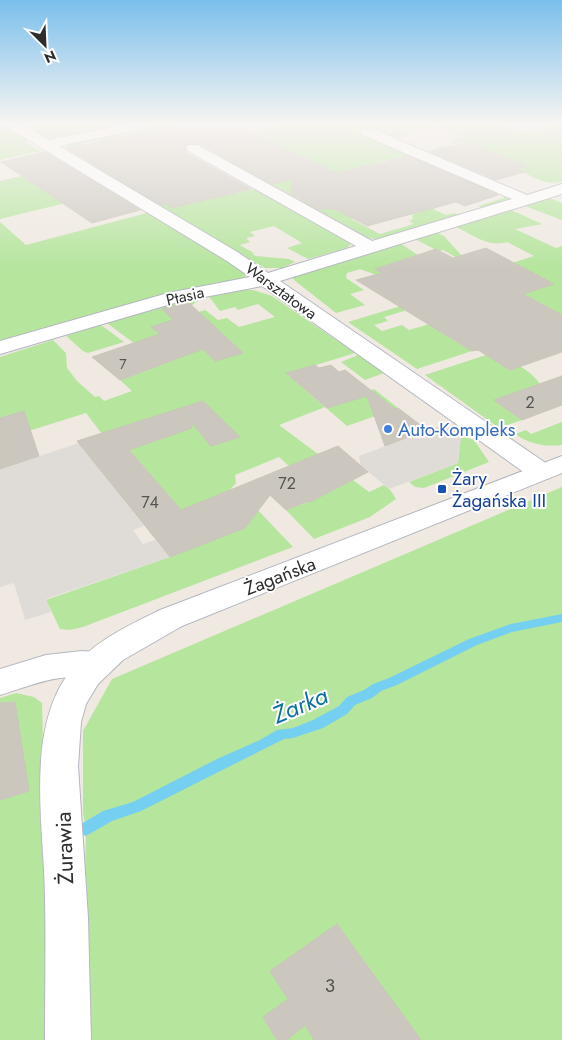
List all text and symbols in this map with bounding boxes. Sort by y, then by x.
north arrow [20,20,70,70]
text: N [41,45,59,68]
street label: Warsztatowa [240,257,322,325]
street label: Ptasia [164,280,206,312]
house number: 7 [119,354,127,374]
house number: 2 [525,391,535,414]
place label: Auto-Kompleks [398,416,516,443]
marker: Auto-Kompleks [382,423,394,435]
place label: Żary Żagańska III [452,465,546,514]
house number: 72 [278,472,296,495]
marker: Żary Żagańska III [436,483,448,495]
house number: 74 [141,491,159,514]
street label: Żagańska [240,550,320,602]
water label: Żarka [266,678,333,733]
street label: Żurawia [47,811,81,885]
house number: 3 [325,972,335,999]

